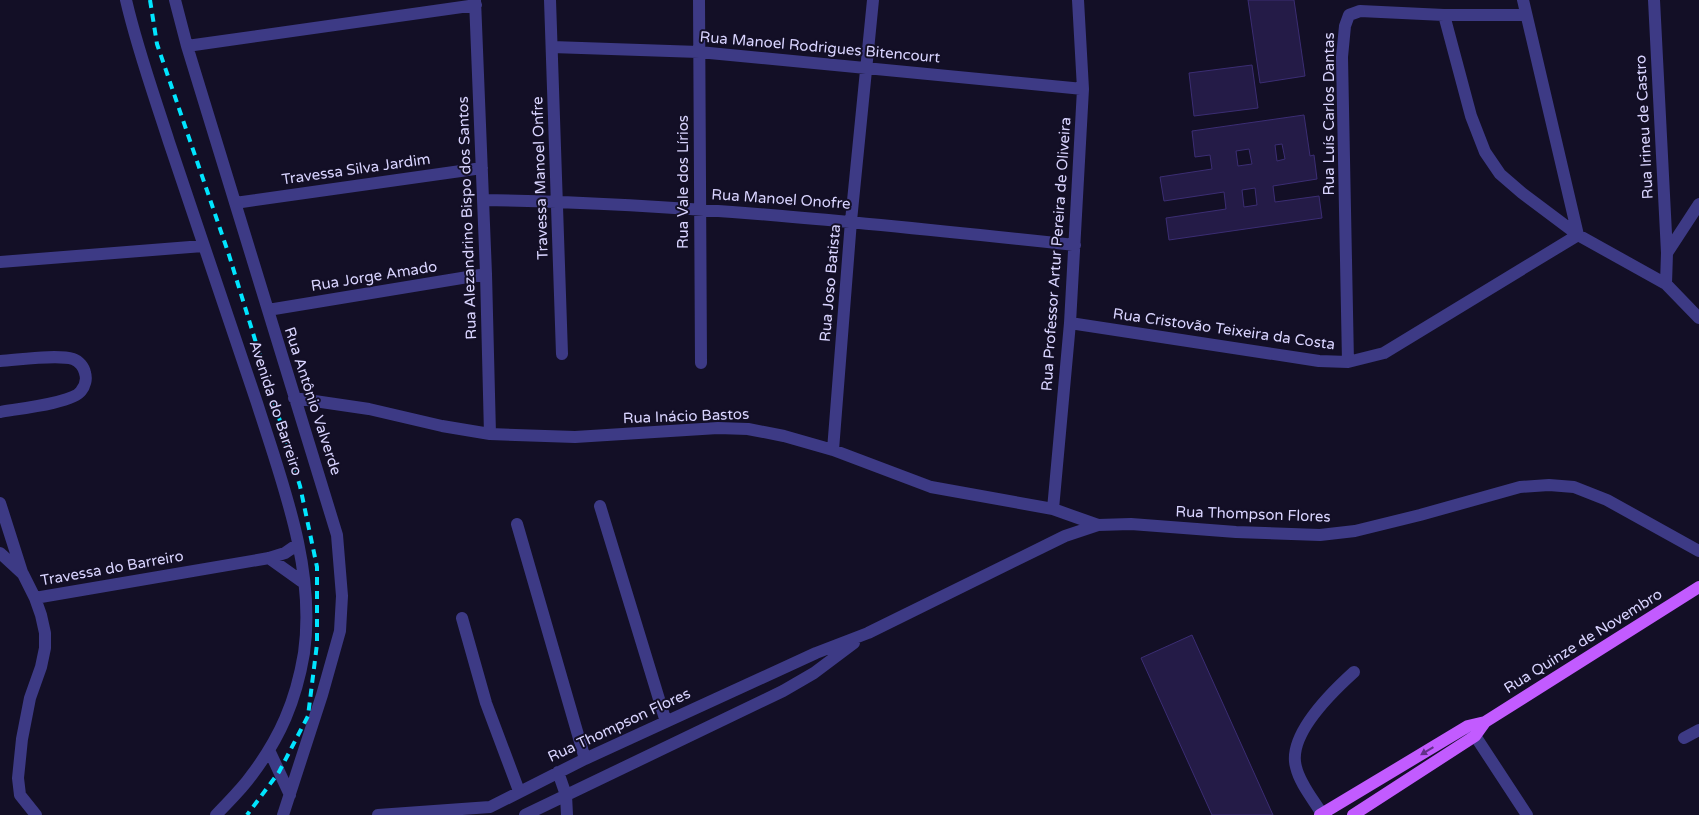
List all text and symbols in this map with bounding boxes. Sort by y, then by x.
street label: Rua Manoel Rodrigues Bitencourt [699,28,941,67]
street label: Rua Luís Carlos Dantas [1320,32,1338,196]
street label: Rua Irineu de Castro [1631,54,1657,200]
street label: Rua Alezandrino Bispo dos Santos [454,96,480,340]
street label: Travessa Manoel Onfre [528,96,552,260]
street label: Rua Vale dos Lírios [674,115,692,249]
street label: Rua Professor Artur Pereira de Oliveira [1037,116,1075,392]
street label: Travessa Silva Jardim [280,150,432,188]
street label: Rua Manoel Onofre [711,185,851,213]
street label: Rua Joso Batista [816,223,844,343]
street label: Rua Jorge Amado [310,257,438,295]
street label: Rua Cristovão Teixeira da Costa [1112,304,1336,354]
street label: Rua Antônio Valverde [281,325,345,477]
street label: Avenida do Barreiro [246,338,306,478]
street label: Rua Inácio Bastos [622,405,750,427]
street label: Rua Thompson Flores [1175,502,1331,526]
street label: Travessa do Barreiro [39,547,185,589]
street label: Rua Quinze de Novembro [1501,585,1665,697]
street label: Rua Thompson Flores [545,684,693,766]
one-way arrow [1420,746,1433,755]

